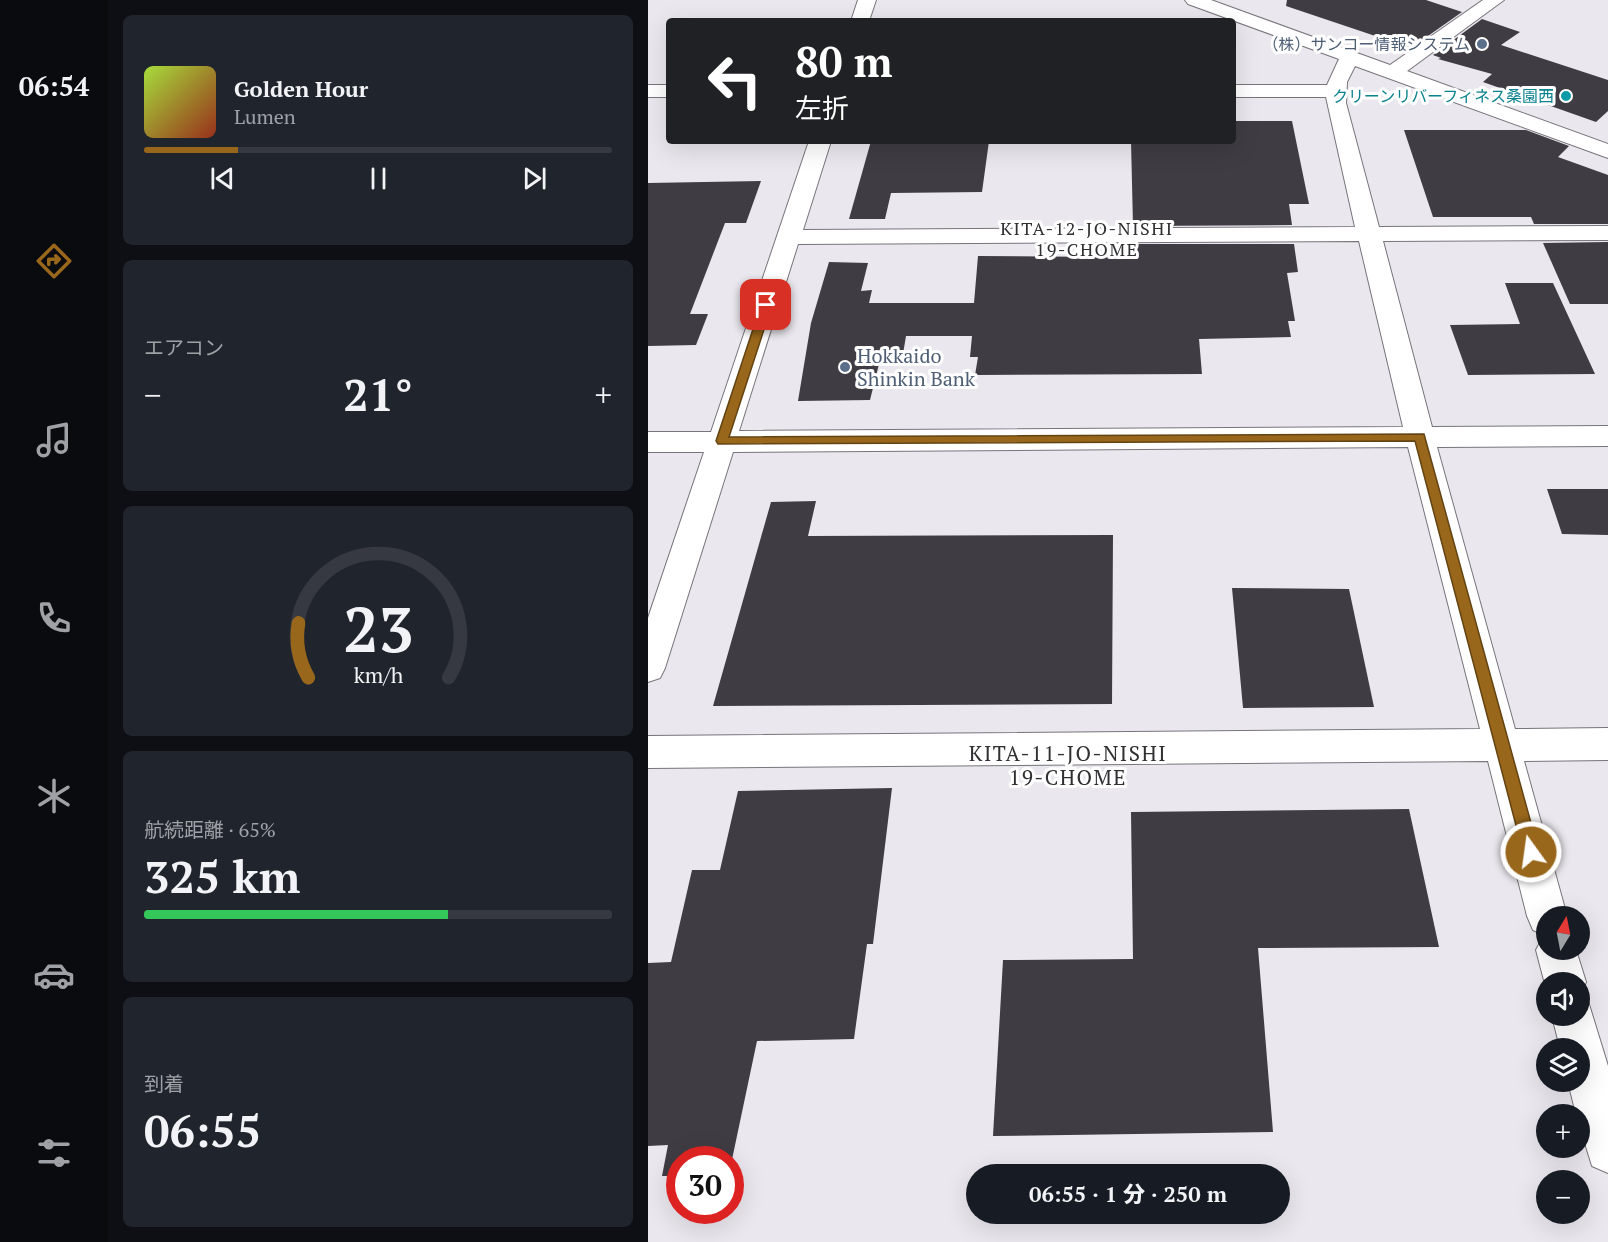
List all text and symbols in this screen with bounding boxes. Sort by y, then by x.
text: 80 m [795,33,893,89]
place label: （株）サンコー情報システム [1262,33,1470,55]
marker: （株）サンコー情報システム [1475,37,1489,51]
icon: left [696,42,774,120]
text: 06:54 [19,68,89,104]
text: Golden Hour [234,74,368,103]
place label: クリーンリバーフィネス桑園西 [1332,85,1554,107]
marker: クリーンリバーフィネス桑園西 [1559,89,1573,103]
text: 左折 [795,90,849,126]
text: Lumen [234,103,296,130]
icon: previous [206,162,239,195]
icon: pause [362,162,395,195]
icon: next [518,162,551,195]
district label: KITA-12-JO-NISHI 19-CHOME [1000,216,1174,261]
icon: directions [33,240,75,282]
pin [740,279,791,330]
icon: arrive [749,288,782,321]
text: エアコン [144,334,224,361]
place label: Hokkaido Shinkin Bank [857,342,976,392]
marker: Hokkaido Shinkin Bank [838,360,852,374]
text: 21° [343,364,413,424]
text: − [144,373,162,416]
text: + [594,373,612,416]
icon: music [33,419,75,461]
text: 23 [343,587,413,670]
icon: phone [33,597,75,639]
text: km/h [353,661,403,689]
district label: KITA-11-JO-NISHI 19-CHOME [969,739,1167,791]
icon: climate [33,775,75,817]
text: 航続距離 · 65% [144,816,276,843]
position arrow [1499,820,1563,884]
text: 325 km [144,846,300,906]
north arrow [1536,906,1590,960]
map controls [1536,906,1590,1224]
icon: car [33,954,75,996]
button: sound [1536,972,1590,1026]
button: layers [1536,1038,1590,1092]
text: 到着 [144,1070,184,1097]
text: 06:55 [144,1100,261,1160]
button: + [1536,1104,1590,1158]
icon: filters [33,1132,75,1174]
speed limit sign: 30 [666,1146,744,1224]
button: − [1536,1170,1590,1224]
text: 06:55 · 1 分 · 250 m [1029,1179,1227,1208]

